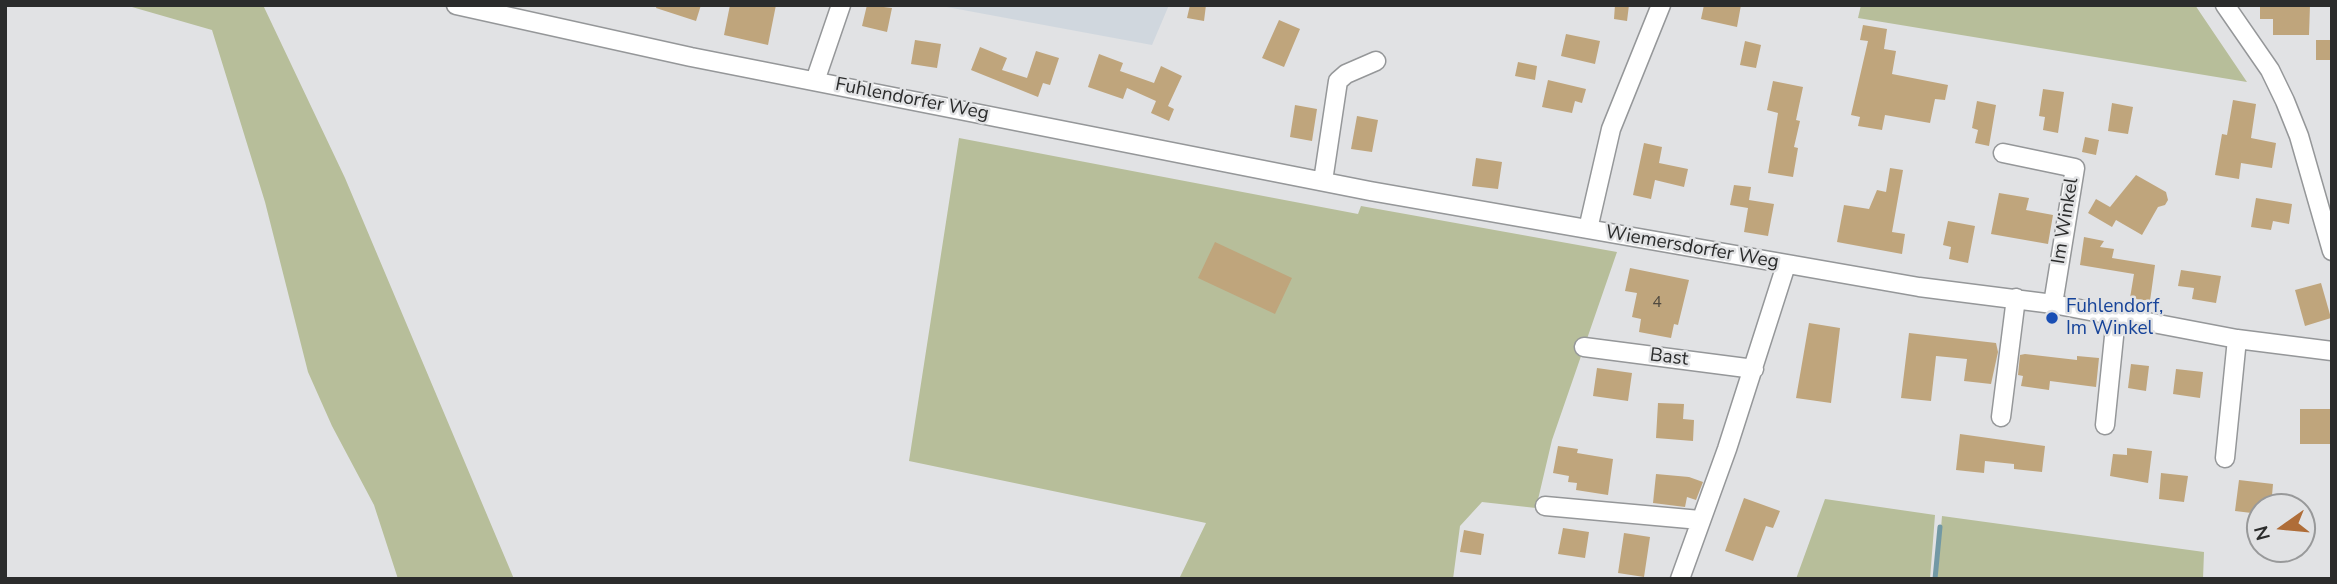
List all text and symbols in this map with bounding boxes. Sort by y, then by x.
street label: Fuhlendorfer Weg [833,74,991,126]
street label: Im Winkel [2048,176,2084,266]
street label: Wiemersdorfer Weg [1604,222,1780,274]
house number: 4 [1652,293,1662,313]
place label: Fuhlendorf, Im Winkel [2066,296,2163,340]
marker: Fuhlendorf, Im Winkel [2044,310,2060,326]
street label: Bast [1648,344,1690,372]
north arrow [2246,493,2316,563]
text: N [2248,523,2277,543]

